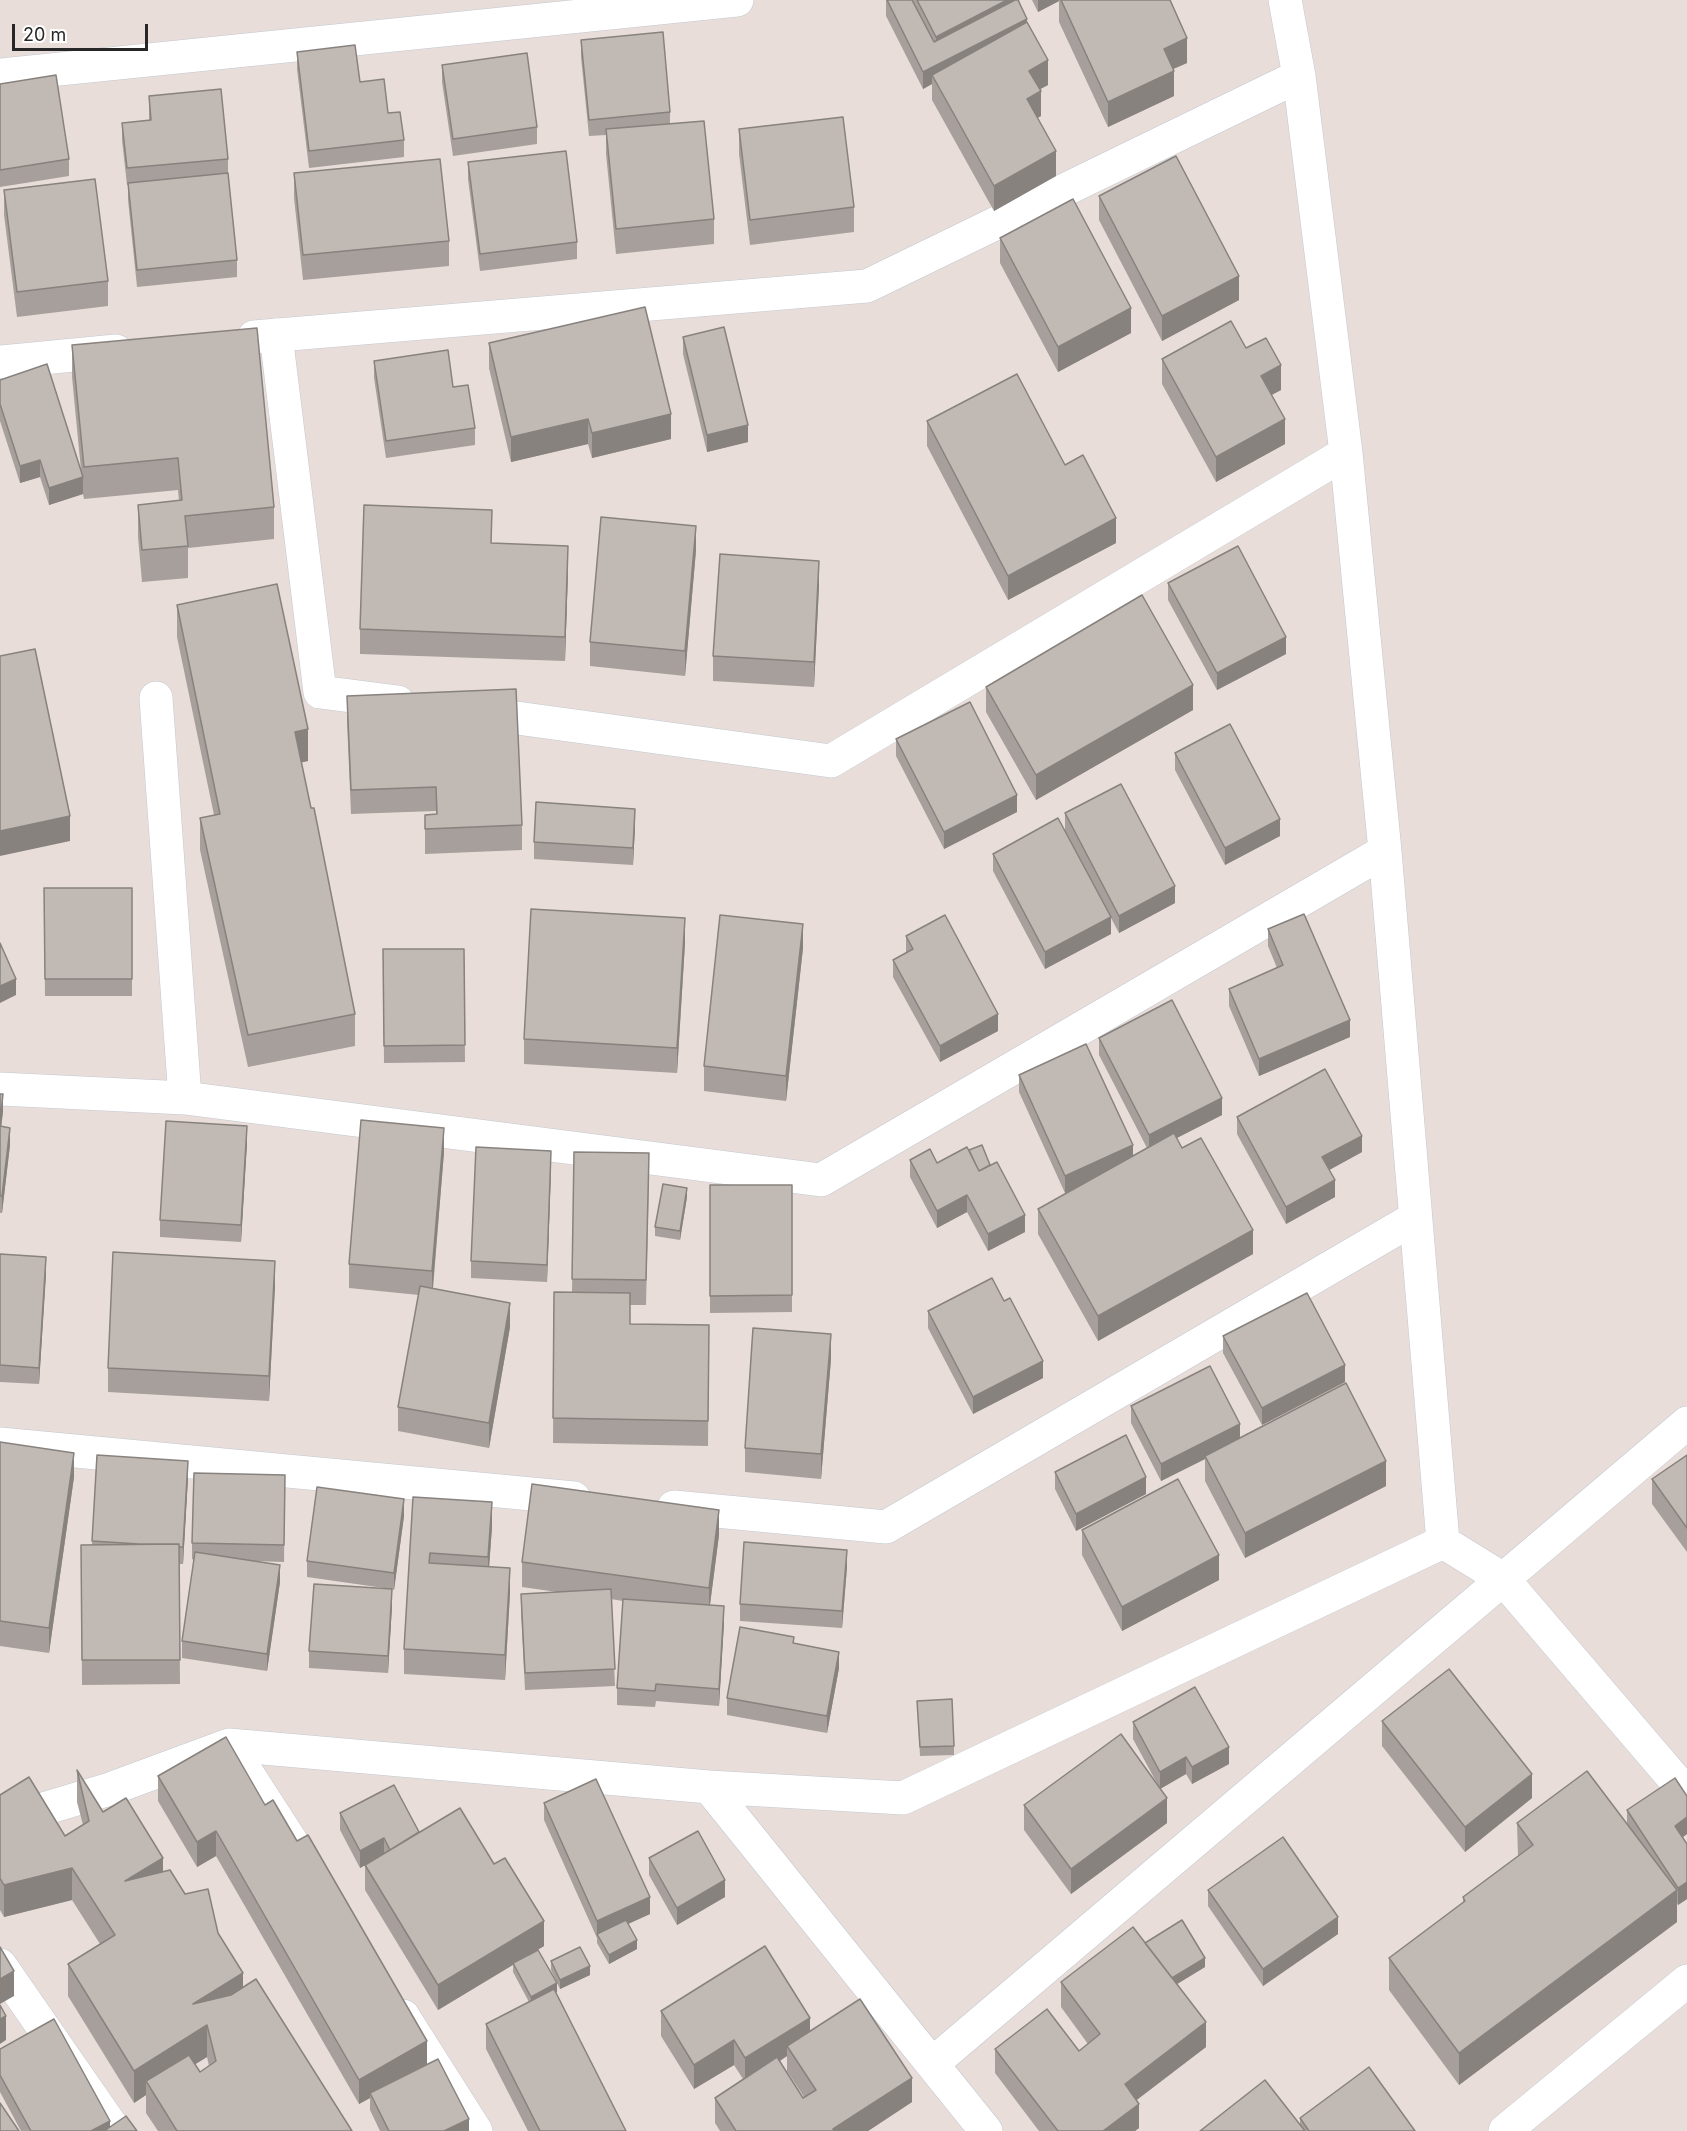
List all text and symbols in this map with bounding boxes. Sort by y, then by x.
scale bar [15,12,152,50]
text: 20 m [23,24,66,45]

